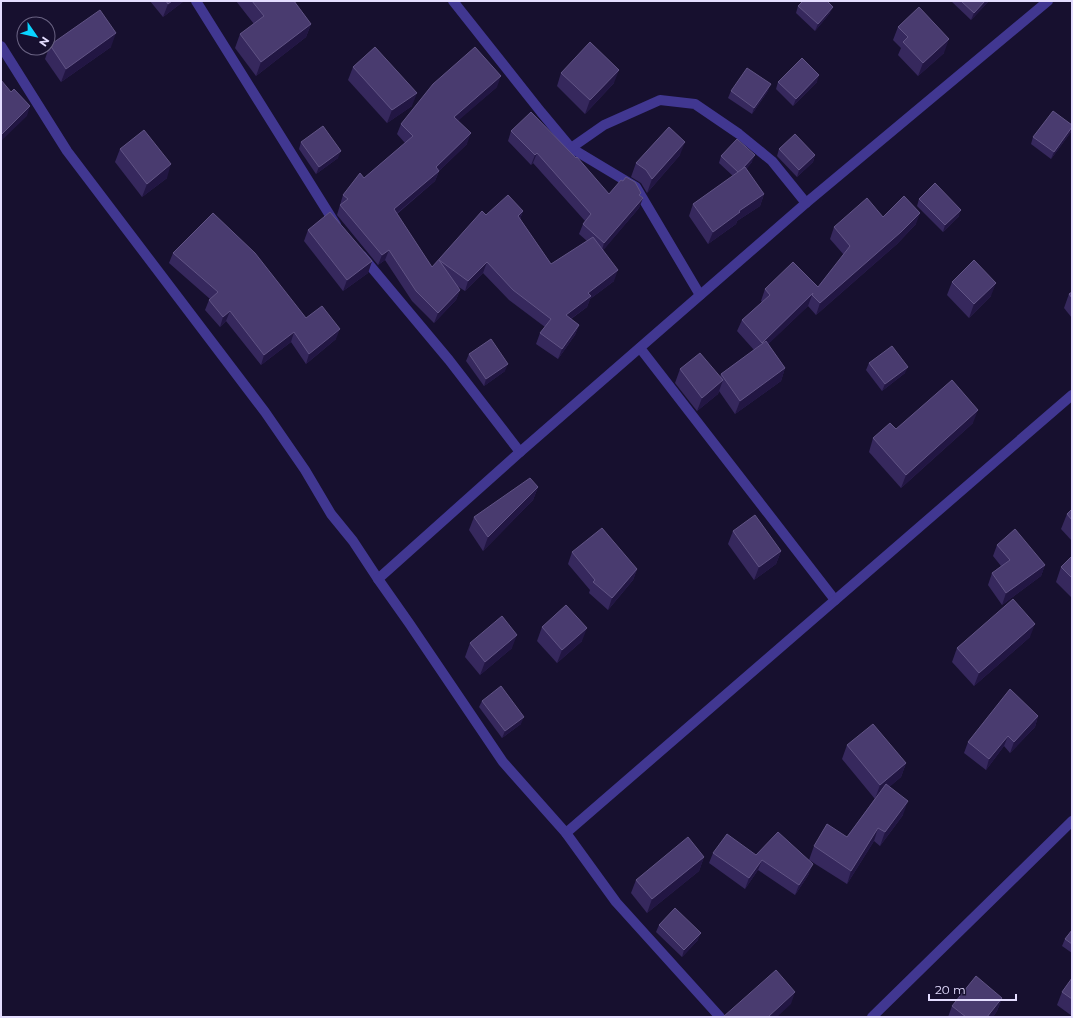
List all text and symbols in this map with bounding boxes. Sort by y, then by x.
north arrow [16,16,56,56]
text: N [36,34,53,49]
scale bar [929,976,1016,1002]
text: 20 m [935,982,966,997]

